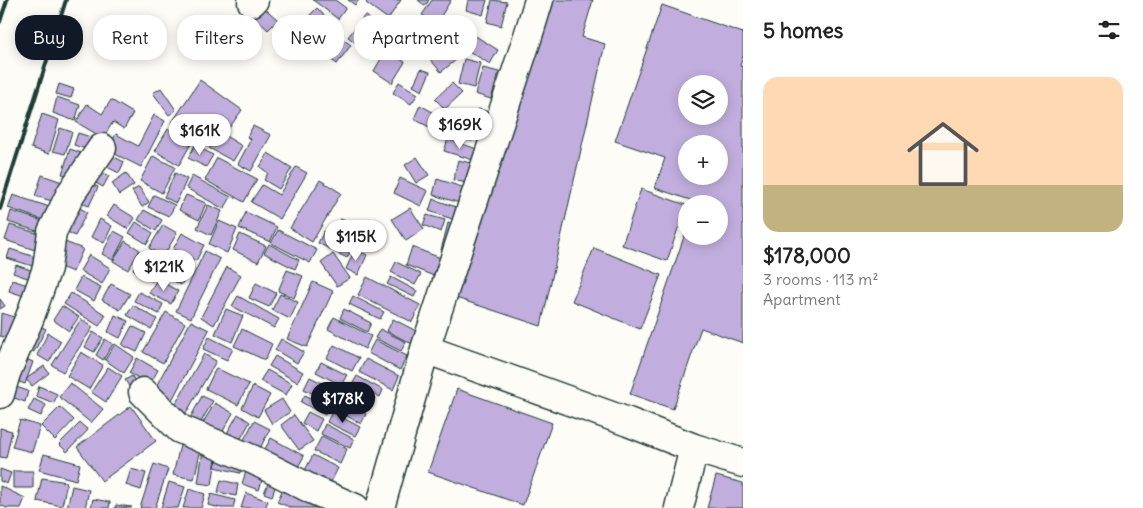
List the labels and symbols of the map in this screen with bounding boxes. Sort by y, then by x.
pin: $169K [425,108,495,150]
pin: $161K [165,114,235,156]
pin: $115K [321,220,391,262]
pin: $121K [129,250,199,292]
pin: $178K [308,382,378,424]

